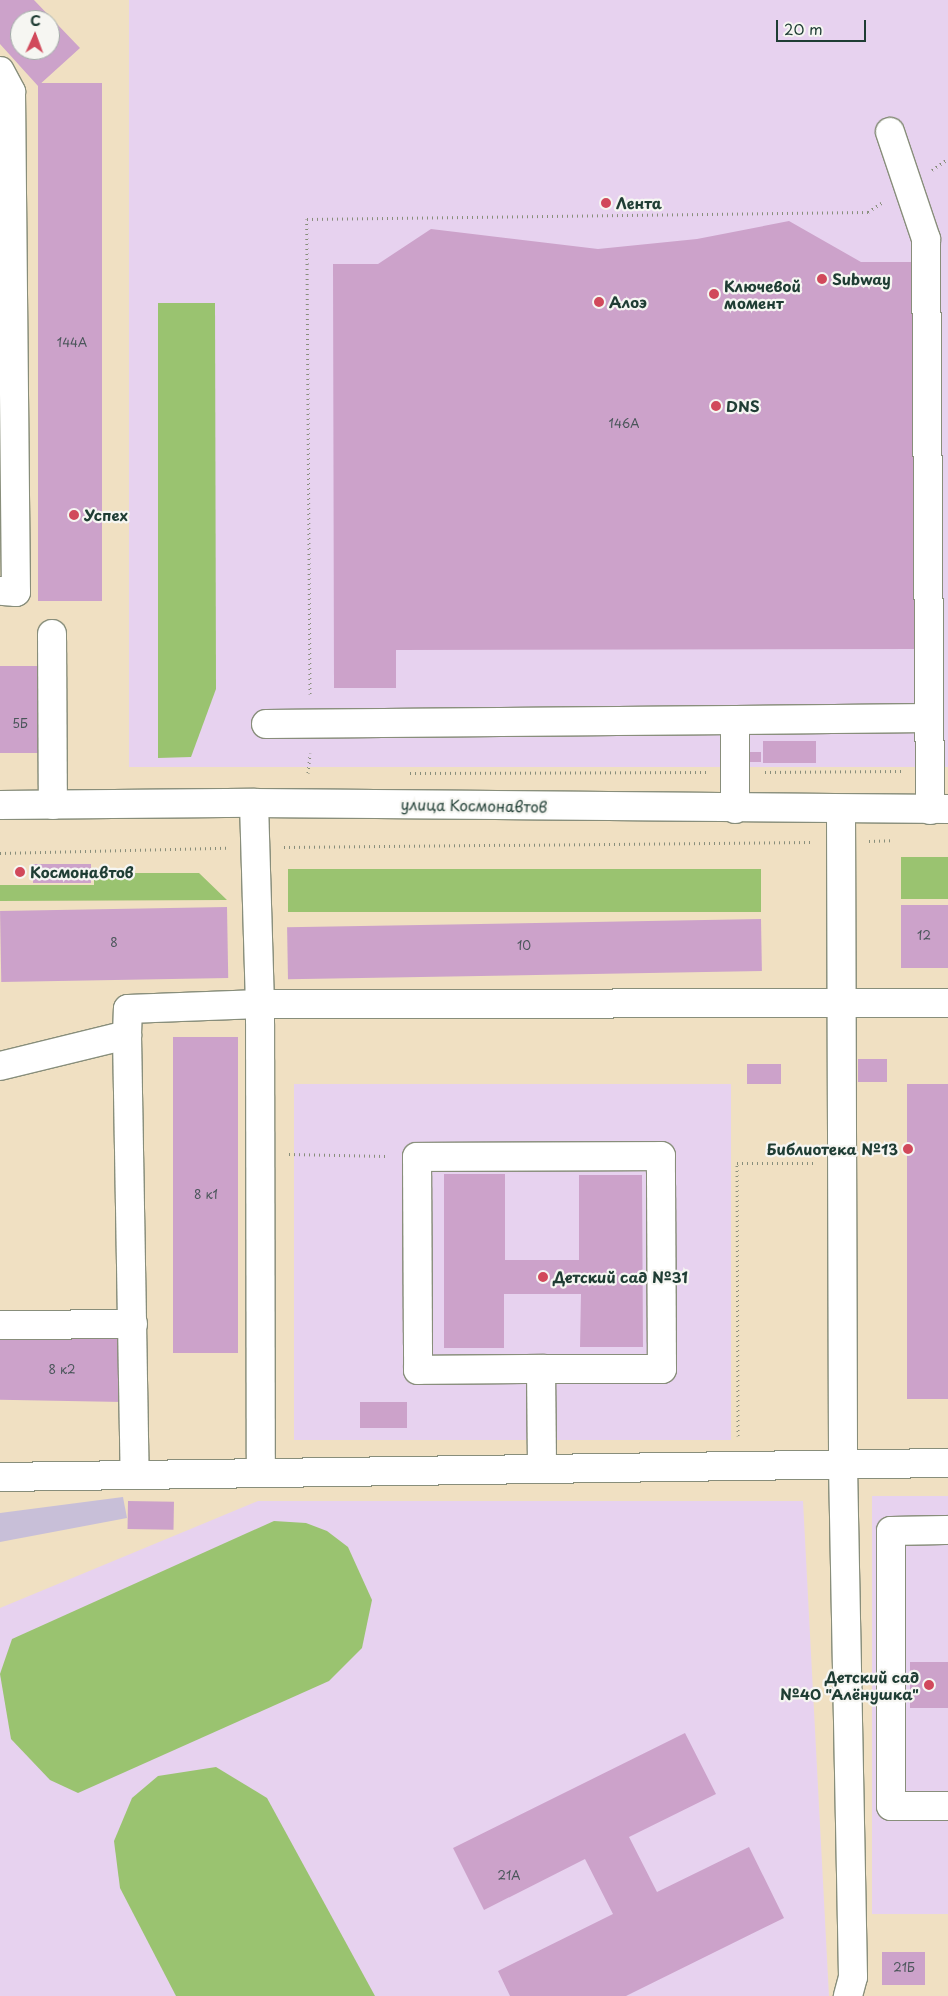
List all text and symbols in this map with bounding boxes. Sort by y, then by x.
north arrow [10,10,60,60]
text: С [30,10,41,31]
scale bar [778,10,868,42]
text: 20 m [784,17,823,40]
place label: Лента [616,194,662,212]
marker: Лента [600,197,612,209]
place label: Subway [832,270,891,288]
marker: Subway [816,273,828,285]
place label: Ключевой момент [724,276,801,311]
marker: Ключевой момент [708,288,720,300]
place label: Алоэ [609,293,647,311]
marker: Алоэ [593,296,605,308]
house number: 144А [57,336,87,350]
place label: DNS [726,397,760,415]
marker: DNS [710,400,722,412]
house number: 146А [609,417,639,431]
place label: Успех [84,506,128,524]
marker: Успех [68,509,80,521]
house number: 5Б [12,717,28,731]
street label: улица Космонавтов [400,795,548,815]
place label: Космонавтов [30,863,134,881]
marker: Космонавтов [14,866,26,878]
house number: 12 [917,929,931,943]
house number: 8 [110,936,118,950]
house number: 10 [517,939,531,953]
place label: Библиотека №13 [767,1140,898,1158]
marker: Библиотека №13 [902,1143,914,1155]
house number: 8 к1 [194,1188,218,1202]
place label: Детский сад №31 [553,1268,689,1286]
marker: Детский сад №31 [537,1271,549,1283]
house number: 8 к2 [48,1363,76,1377]
place label: Детский сад №40 "Алёнушка" [779,1667,919,1702]
marker: Детский сад №40 "Алёнушка" [923,1679,935,1691]
house number: 21А [497,1869,521,1883]
house number: 21Б [893,1961,915,1975]

